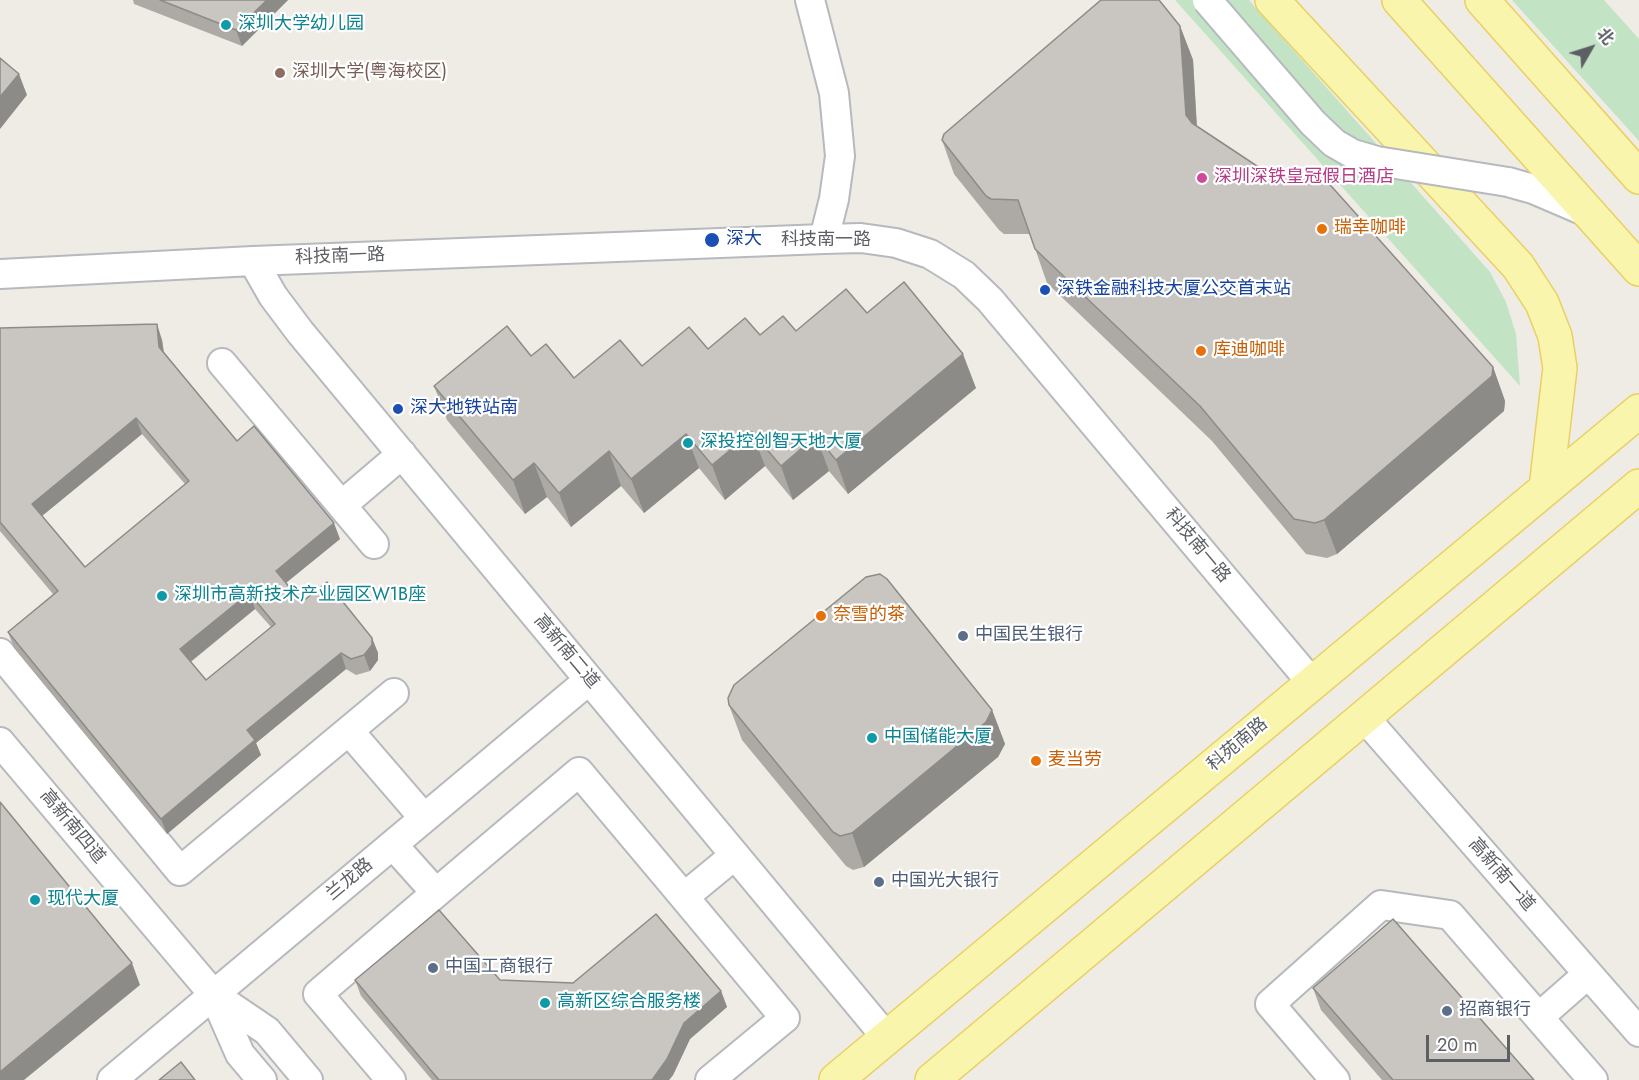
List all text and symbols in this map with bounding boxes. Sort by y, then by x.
place label: 深圳大学幼儿园 [238,14,364,36]
marker: 深圳大学幼儿园 [219,18,233,32]
north arrow [1561,18,1621,78]
text: 北 [1591,23,1619,50]
place label: 深圳大学(粤海校区) [292,62,447,84]
marker: 深圳大学(粤海校区) [273,66,287,80]
place label: 深圳深铁皇冠假日酒店 [1214,167,1394,189]
marker: 深圳深铁皇冠假日酒店 [1195,171,1209,185]
place label: 瑞幸咖啡 [1334,218,1406,240]
marker: 瑞幸咖啡 [1315,222,1329,236]
place label: 深大 [726,229,762,251]
street label: 科技南一路 [781,230,871,252]
marker: 深大 [703,231,721,249]
street label: 科技南一路 [295,245,385,269]
place label: 深铁金融科技大厦公交首末站 [1057,279,1291,301]
marker: 深铁金融科技大厦公交首末站 [1038,283,1052,297]
place label: 库迪咖啡 [1213,340,1285,362]
marker: 库迪咖啡 [1194,344,1208,358]
place label: 深大地铁站南 [410,398,518,420]
marker: 深大地铁站南 [391,402,405,416]
place label: 深投控创智天地大厦 [700,432,862,454]
marker: 深投控创智天地大厦 [681,436,695,450]
street label: 科技南一路 [1160,505,1234,587]
place label: 深圳市高新技术产业园区W1B座 [174,585,426,607]
marker: 深圳市高新技术产业园区W1B座 [155,589,169,603]
place label: 奈雪的茶 [833,605,905,627]
marker: 奈雪的茶 [814,609,828,623]
street label: 高新南二道 [529,611,603,693]
place label: 中国民生银行 [975,625,1083,647]
marker: 中国民生银行 [956,629,970,643]
street label: 科苑南路 [1203,714,1273,776]
place label: 中国储能大厦 [884,727,992,749]
marker: 中国储能大厦 [865,731,879,745]
place label: 麦当劳 [1048,750,1102,772]
marker: 麦当劳 [1029,754,1043,768]
street label: 高新南四道 [35,786,109,868]
street label: 高新南一道 [1463,834,1539,916]
street label: 兰龙路 [322,854,378,906]
place label: 中国光大银行 [891,871,999,893]
marker: 中国光大银行 [872,875,886,889]
place label: 现代大厦 [47,889,119,911]
marker: 现代大厦 [28,893,42,907]
place label: 中国工商银行 [445,957,553,979]
marker: 中国工商银行 [426,961,440,975]
place label: 高新区综合服务楼 [557,992,701,1014]
marker: 高新区综合服务楼 [538,996,552,1010]
place label: 招商银行 [1459,1000,1531,1022]
marker: 招商银行 [1440,1004,1454,1018]
scale bar [1429,1023,1513,1061]
text: 20 m [1437,1032,1477,1058]

